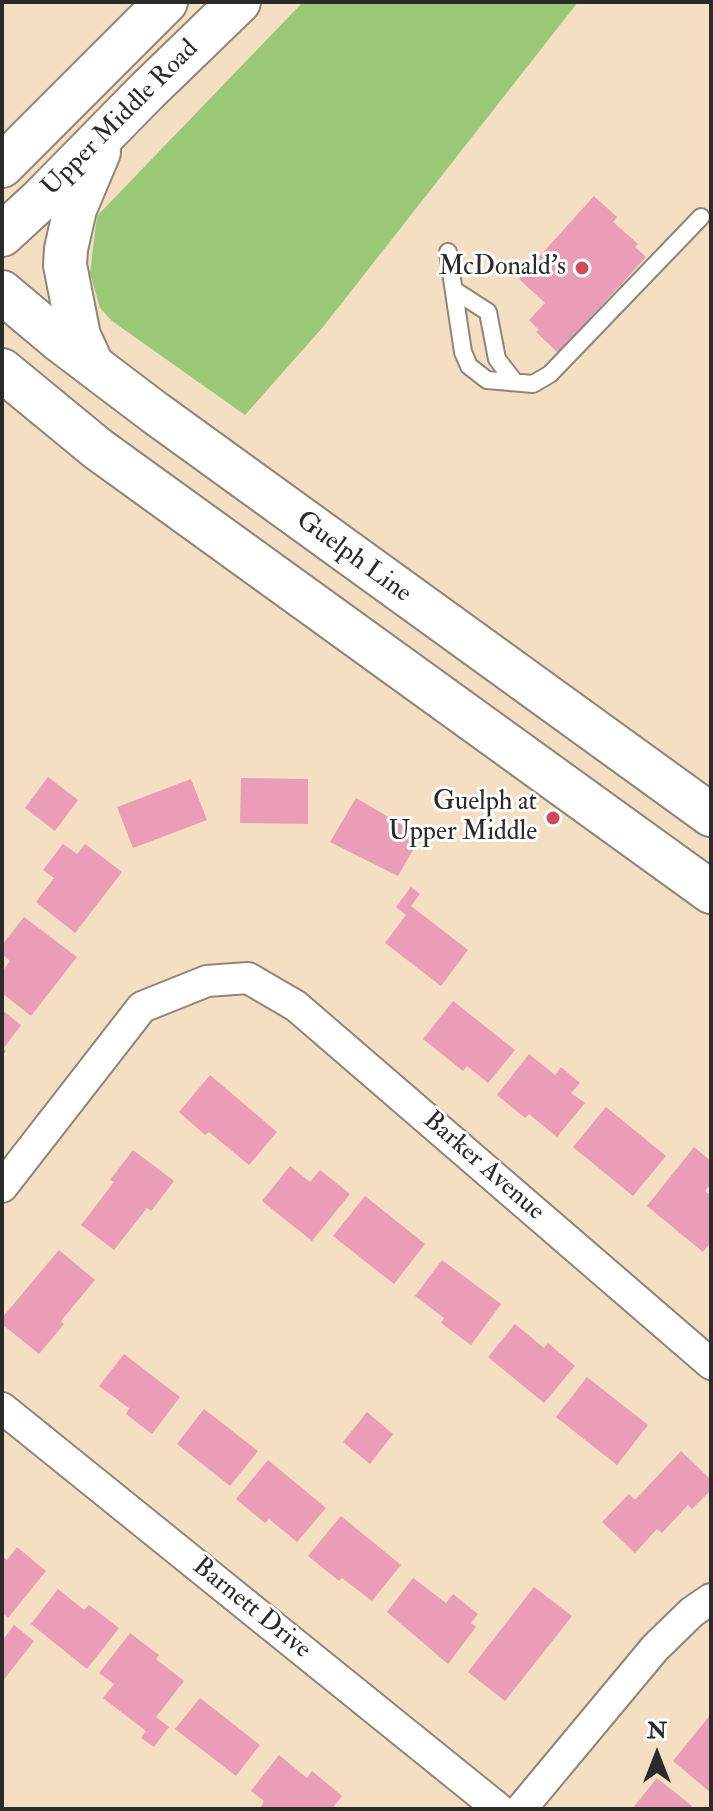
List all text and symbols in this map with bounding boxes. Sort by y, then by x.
street label: Upper Middle Road [36,34,206,204]
place label: McDonald's [439,252,566,284]
marker: McDonald's [573,259,591,277]
street label: Guelph Line [289,506,417,610]
place label: Guelph at Upper Middle [389,787,537,848]
marker: Guelph at Upper Middle [544,809,562,827]
street label: Barker Avenue [416,1106,550,1228]
street label: Barnett Drive [185,1552,317,1666]
north arrow [617,1715,697,1795]
text: N [647,1717,667,1745]

